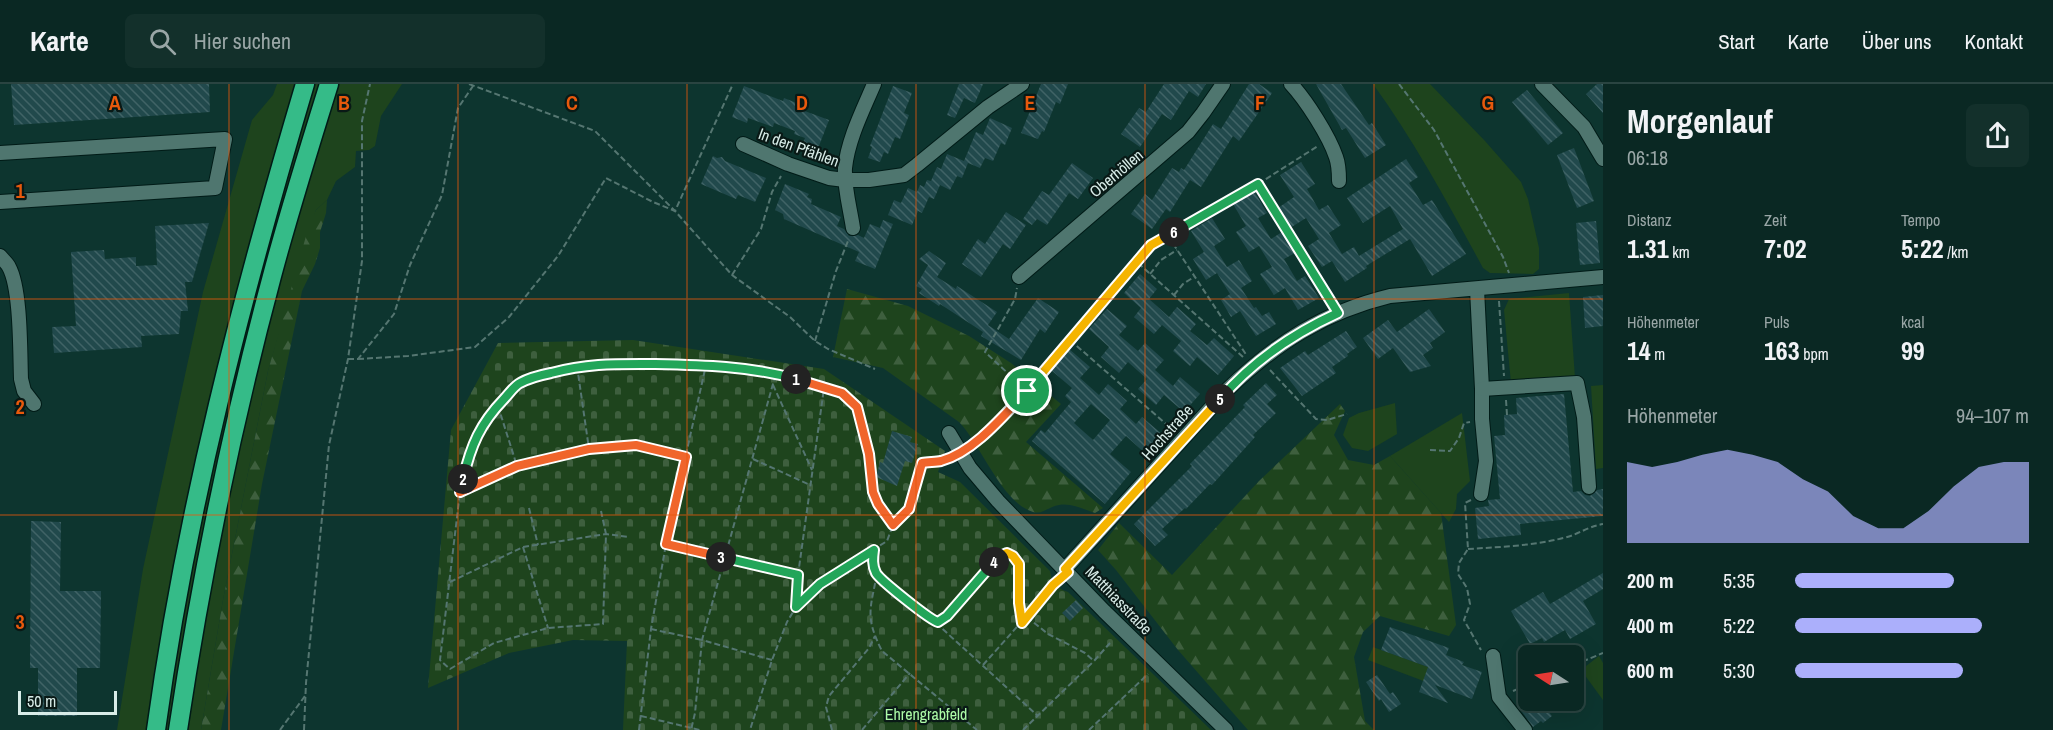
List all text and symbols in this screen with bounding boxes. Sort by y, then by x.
search box [125,14,545,68]
text: Karte [30,22,89,60]
icon: search [146,25,179,58]
text: Hier suchen [194,26,291,56]
text: Start [1718,27,1755,56]
text: Karte [1788,27,1829,56]
text: Über uns [1862,27,1932,56]
text: Kontakt [1965,27,2023,56]
text: A [109,89,121,116]
text: B [338,89,350,116]
text: C [566,89,578,116]
text: D [796,89,808,116]
text: E [1025,89,1036,116]
text: F [1255,89,1265,116]
text: G [1482,89,1494,116]
text: Morgenlauf [1627,99,1773,143]
button: share [1966,104,2029,167]
street label: In den Pfählen [755,122,843,172]
street label: Oberhöllen [1084,144,1148,202]
text: 06:18 [1627,144,1668,171]
text: 1 [15,177,25,204]
text: Distanz [1627,209,1671,231]
text: Zeit [1764,209,1787,231]
text: Tempo [1901,209,1940,231]
pin: 6 [1159,217,1189,247]
text: 6 [1170,221,1178,243]
text: 1.31 [1627,231,1669,266]
text: 7:02 [1764,231,1807,266]
text: 5:22 [1901,231,1944,266]
text: km [1669,241,1690,263]
text: /km [1944,241,1968,263]
text: Höhenmeter [1627,311,1699,333]
text: Puls [1764,311,1790,333]
text: kcal [1901,311,1924,333]
text: 14 [1627,333,1651,368]
text: 163 [1764,333,1800,368]
text: 99 [1901,333,1925,368]
text: m [1651,343,1665,365]
text: bpm [1800,343,1829,365]
pin: 1 [781,364,811,394]
pin [1001,365,1052,416]
text: 1 [792,368,800,390]
icon: arrive [1010,374,1043,407]
pin: 5 [1205,384,1235,414]
text: 5 [1216,388,1224,410]
text: 2 [15,393,25,420]
street label: Hochstraße [1136,399,1198,465]
text: Höhenmeter [1627,402,1717,429]
text: 94–107 m [1956,402,2029,429]
pin: 2 [448,464,478,494]
text: 2 [459,468,467,490]
pin: 3 [706,542,736,572]
text: 3 [717,546,725,568]
pin: 4 [979,547,1009,577]
text: 4 [990,551,998,573]
street label: Matthiasstraße [1081,561,1157,639]
text: 200 m [1627,567,1674,594]
text: 5:35 [1723,567,1755,594]
text: 3 [15,608,25,635]
text: 400 m [1627,612,1674,639]
text: 5:22 [1723,612,1755,639]
north arrow [1518,645,1584,711]
map controls [1518,645,1584,711]
text: 600 m [1627,657,1674,684]
text: 5:30 [1723,657,1755,684]
scale bar [18,688,117,716]
text: 50 m [27,690,56,712]
park label: Ehrengrabfeld [885,703,967,725]

